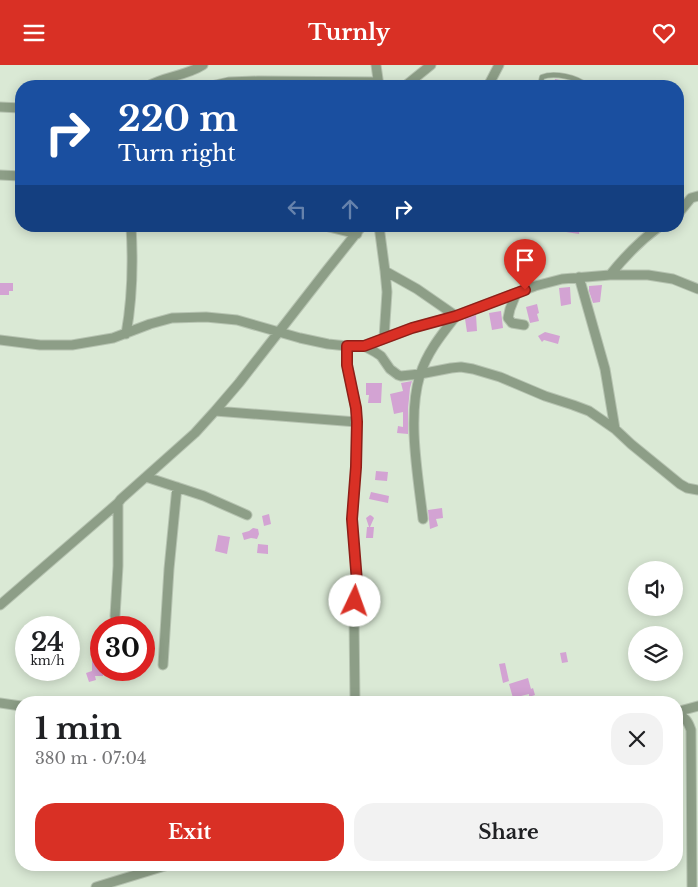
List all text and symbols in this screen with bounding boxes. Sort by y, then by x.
icon: menu [20,19,48,47]
text: Turnly [308,19,390,46]
icon: heart [650,19,678,47]
text: 220 m [118,97,238,140]
icon: right [35,100,100,165]
text: Turn right [118,140,236,167]
icon: left [283,195,311,223]
icon: ahead [336,195,364,223]
icon: right [389,195,417,223]
pin [504,239,546,290]
icon: arrive [511,246,539,274]
map controls [628,561,683,681]
button: sound [628,561,683,616]
position arrow [328,574,380,626]
speed limit sign: 30 [90,616,155,681]
button: layers [628,626,683,681]
text: 24 [31,627,64,658]
text: km/h [30,653,65,668]
text: 1 min [35,710,122,747]
button: close [611,713,663,765]
text: 380 m · 07:04 [35,748,146,768]
button: Exit [35,803,344,861]
button: Share [354,803,663,861]

